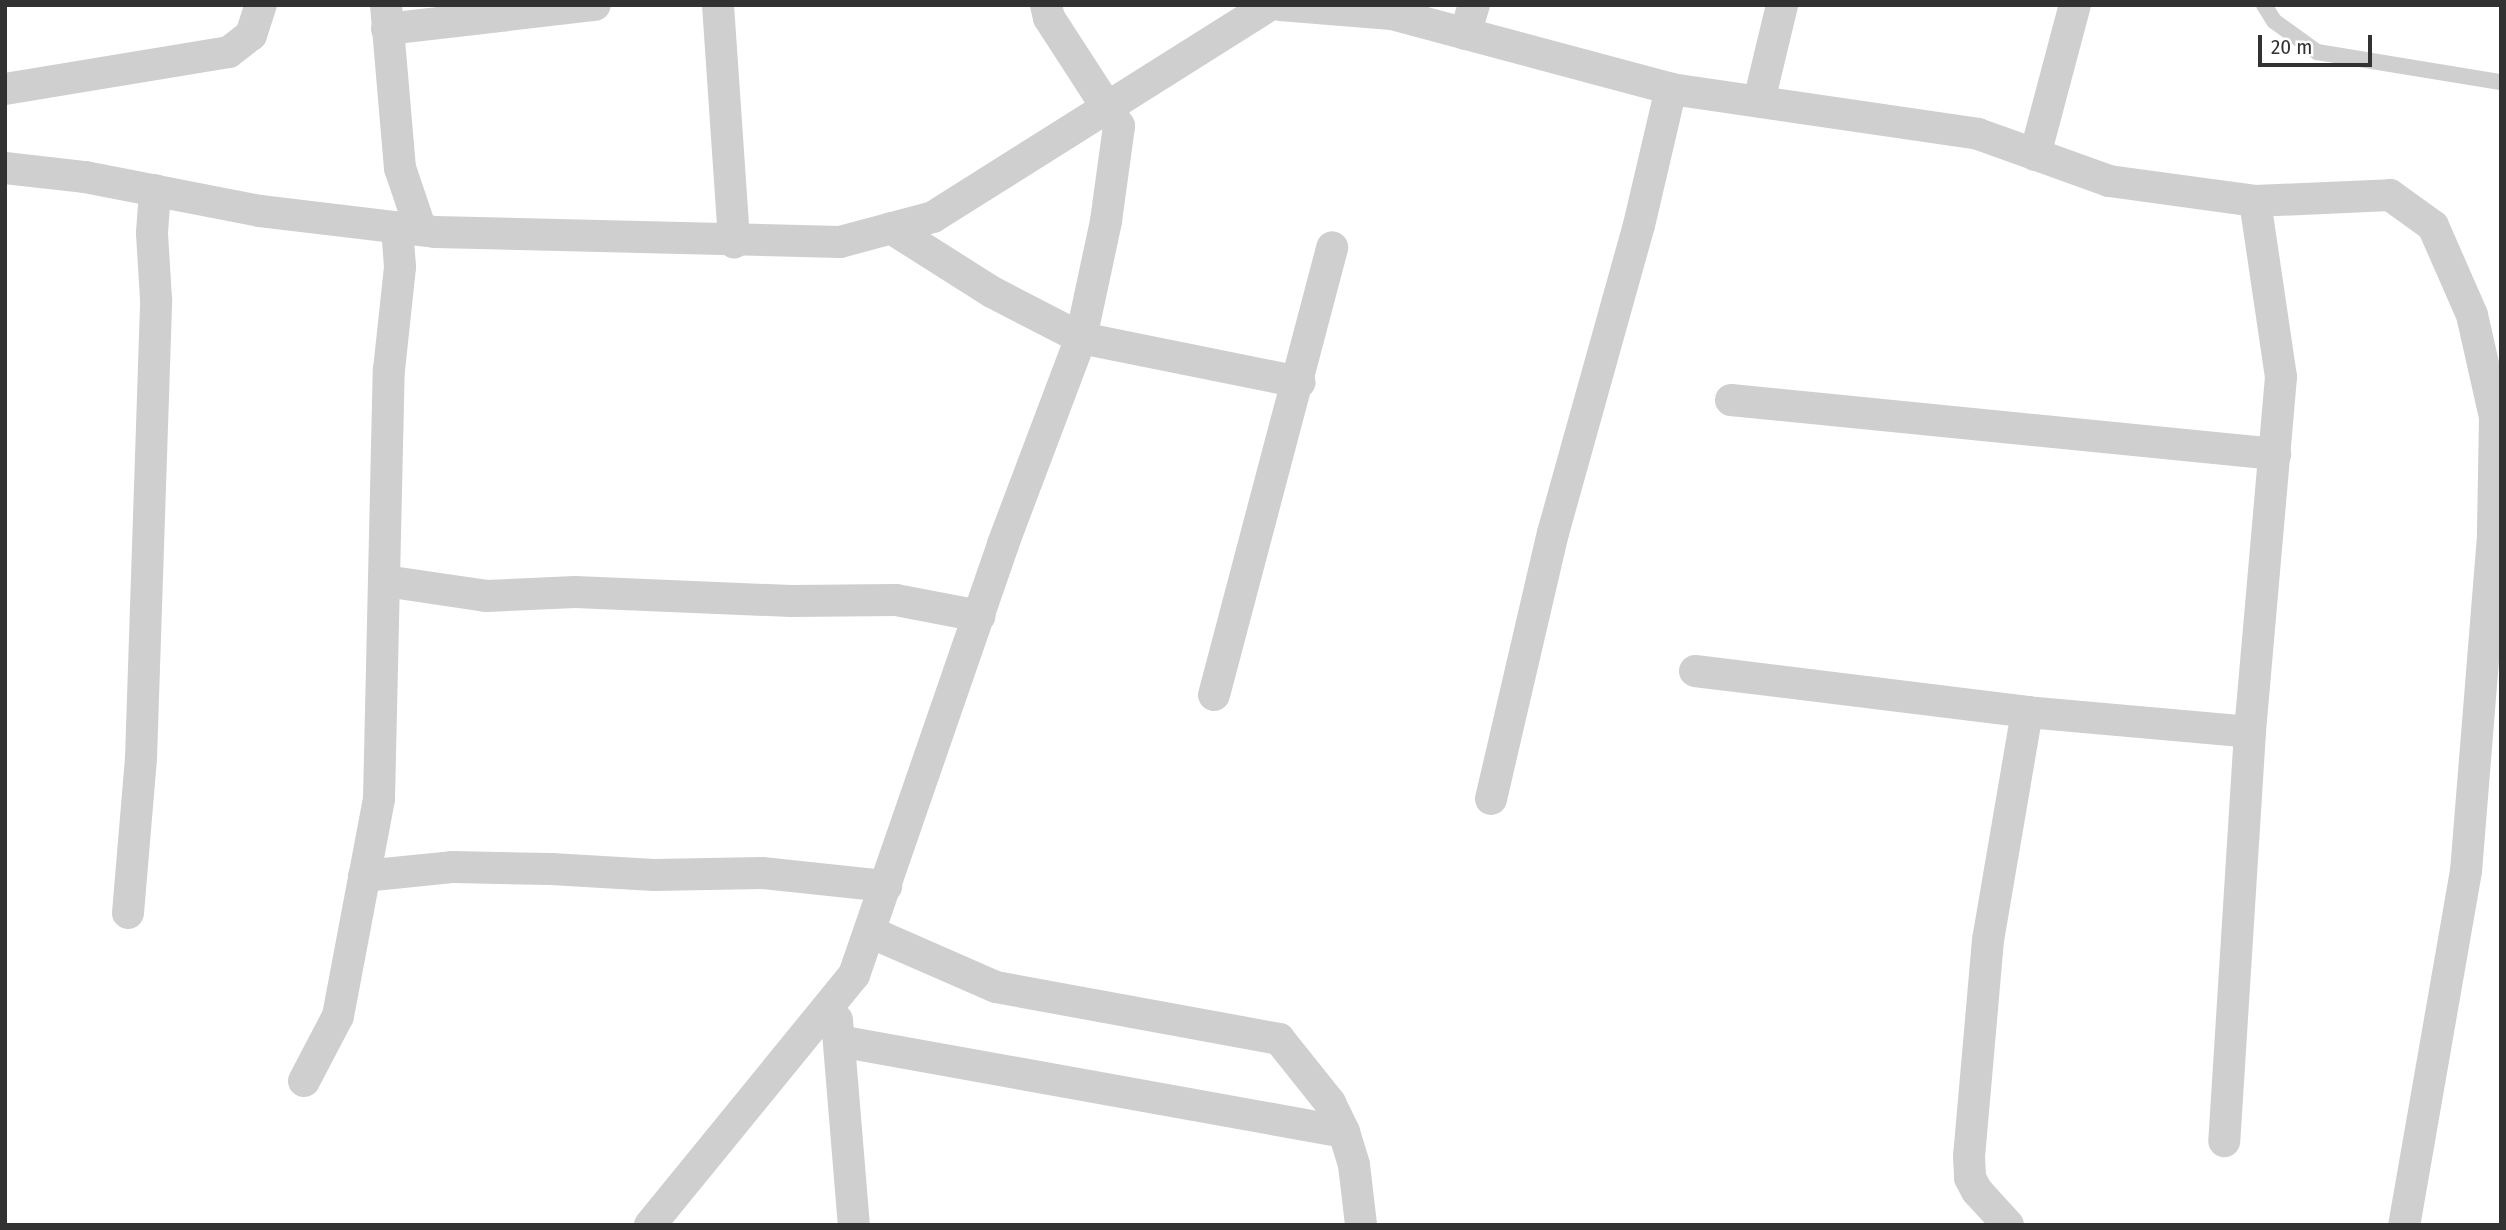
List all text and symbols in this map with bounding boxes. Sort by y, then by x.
scale bar [2261,21,2375,65]
text: 20 m [2271,34,2312,60]

